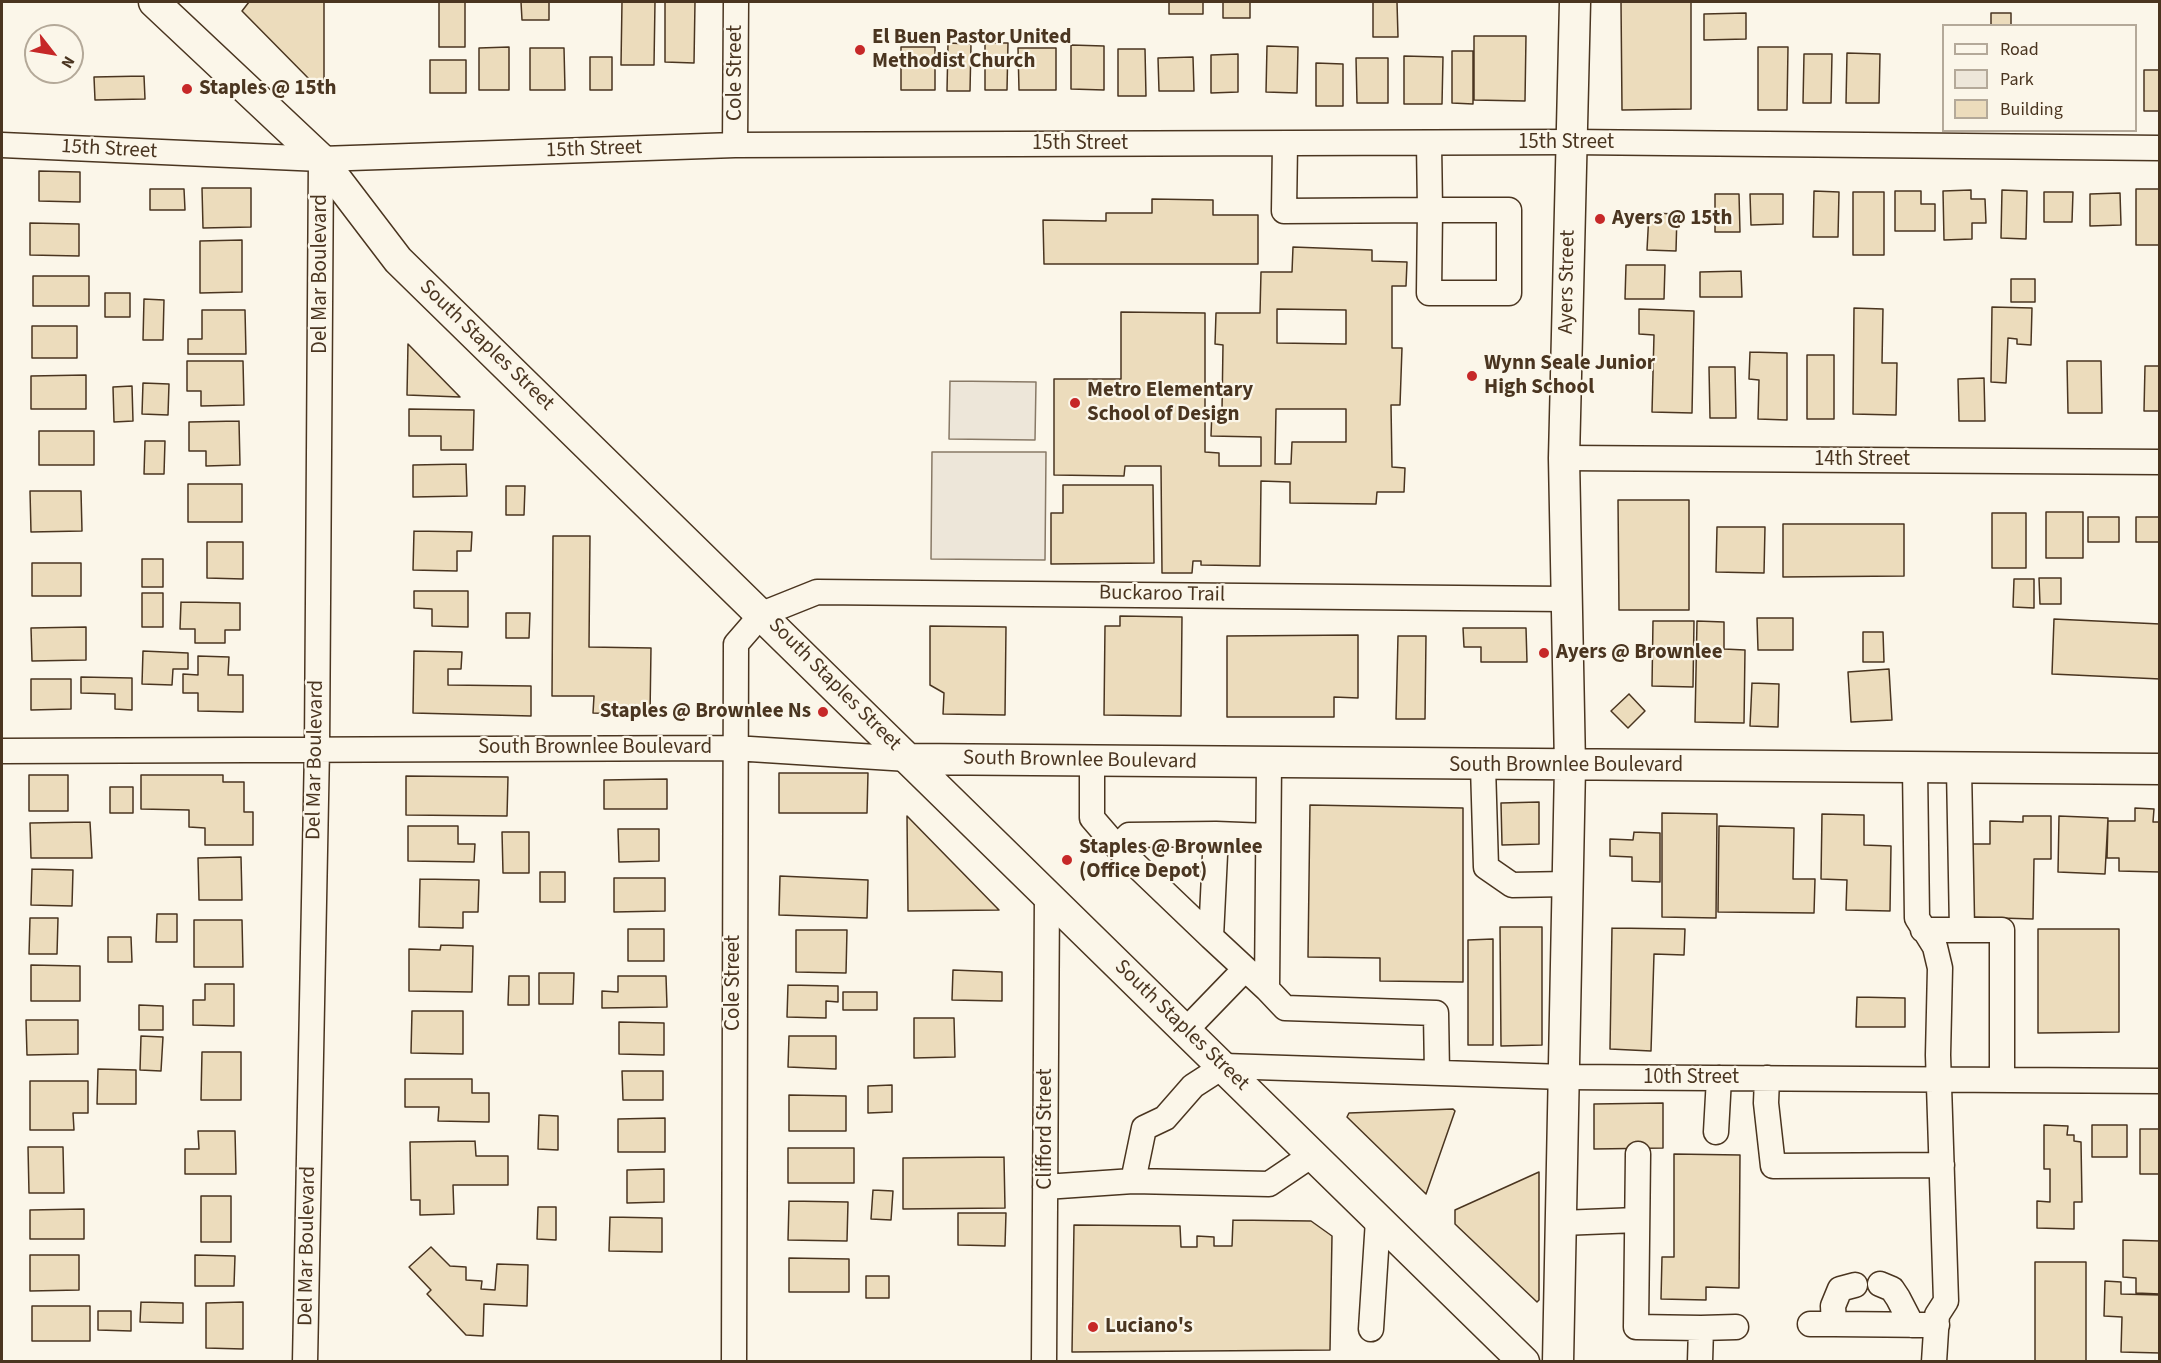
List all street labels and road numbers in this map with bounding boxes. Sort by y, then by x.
street label: Cole Street [723,25,749,121]
street label: 15th Street [1518,130,1614,156]
street label: 15th Street [1032,131,1128,157]
street label: 15th Street [60,135,158,165]
street label: 15th Street [545,136,643,164]
street label: Del Mar Boulevard [308,194,334,354]
street label: Ayers Street [1554,230,1582,334]
street label: South Staples Street [413,275,559,417]
street label: 14th Street [1814,447,1910,473]
street label: Buckaroo Trail [1099,581,1225,609]
street label: South Staples Street [762,613,906,757]
street label: Del Mar Boulevard [302,680,330,840]
street label: South Brownlee Boulevard [478,735,712,761]
street label: South Brownlee Boulevard [963,746,1197,776]
street label: South Brownlee Boulevard [1449,753,1683,779]
street label: Cole Street [721,935,747,1031]
street label: South Staples Street [1108,955,1254,1097]
street label: 10th Street [1643,1065,1739,1091]
street label: Clifford Street [1033,1068,1059,1190]
street label: Del Mar Boulevard [294,1166,322,1326]

